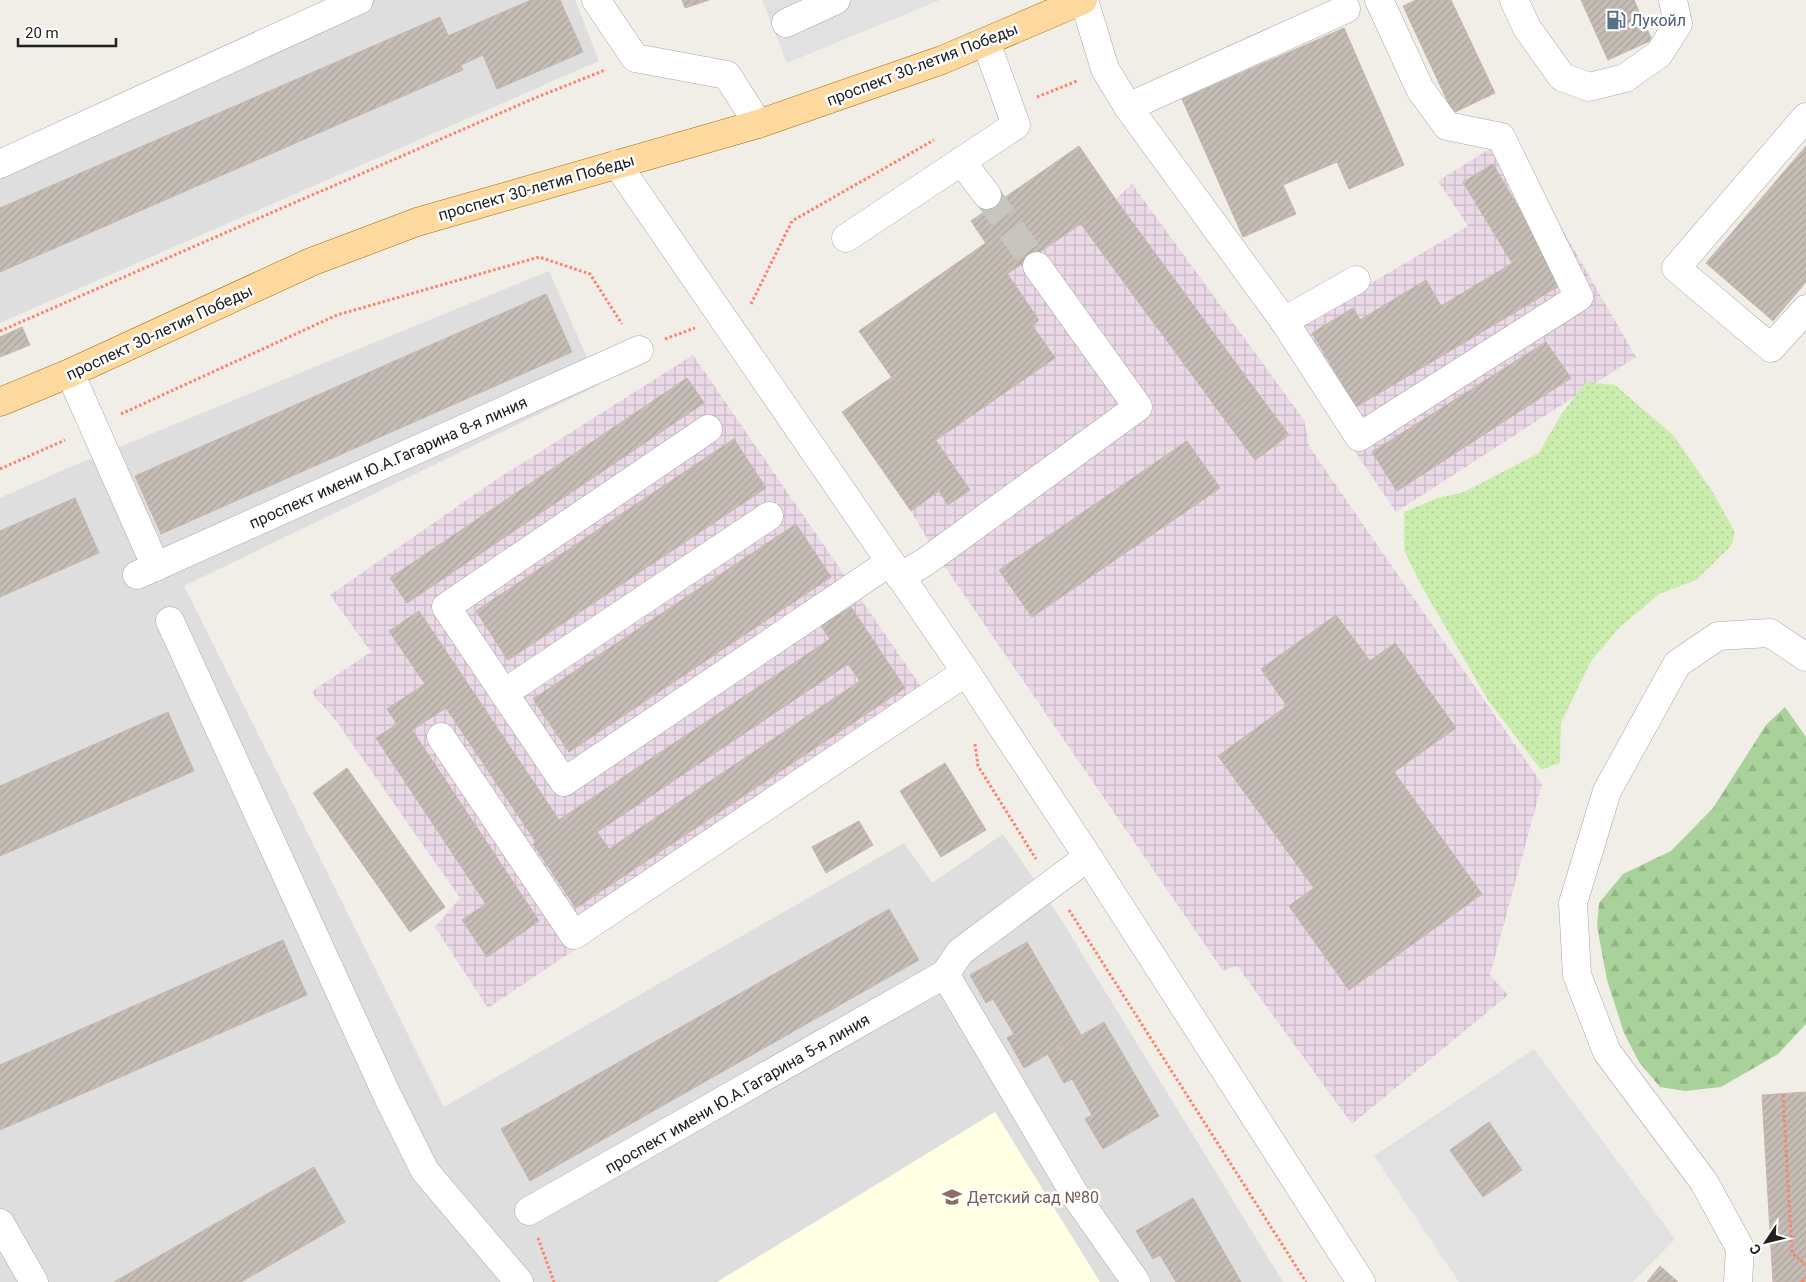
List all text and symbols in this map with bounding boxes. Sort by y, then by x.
fuel station icon: Лукойл [1605,9,1627,31]
place label: Лукойл [1631,11,1686,30]
scale bar [18,15,115,47]
street label: проспект 30-летия Победы [824,19,1021,110]
text: 20 m [25,24,59,42]
street label: проспект 30-летия Победы [436,150,637,225]
street label: проспект 30-летия Победы [63,281,255,384]
street label: проспект имени Ю.А.Гагарина 8-я линия [246,392,530,533]
street label: проспект имени Ю.А.Гагарина 5-я линия [602,1010,873,1177]
school or university icon: Детский сад №80 [941,1186,963,1208]
place label: Детский сад №80 [967,1188,1099,1207]
north arrow [1741,1217,1791,1267]
text: С [1746,1241,1765,1258]

